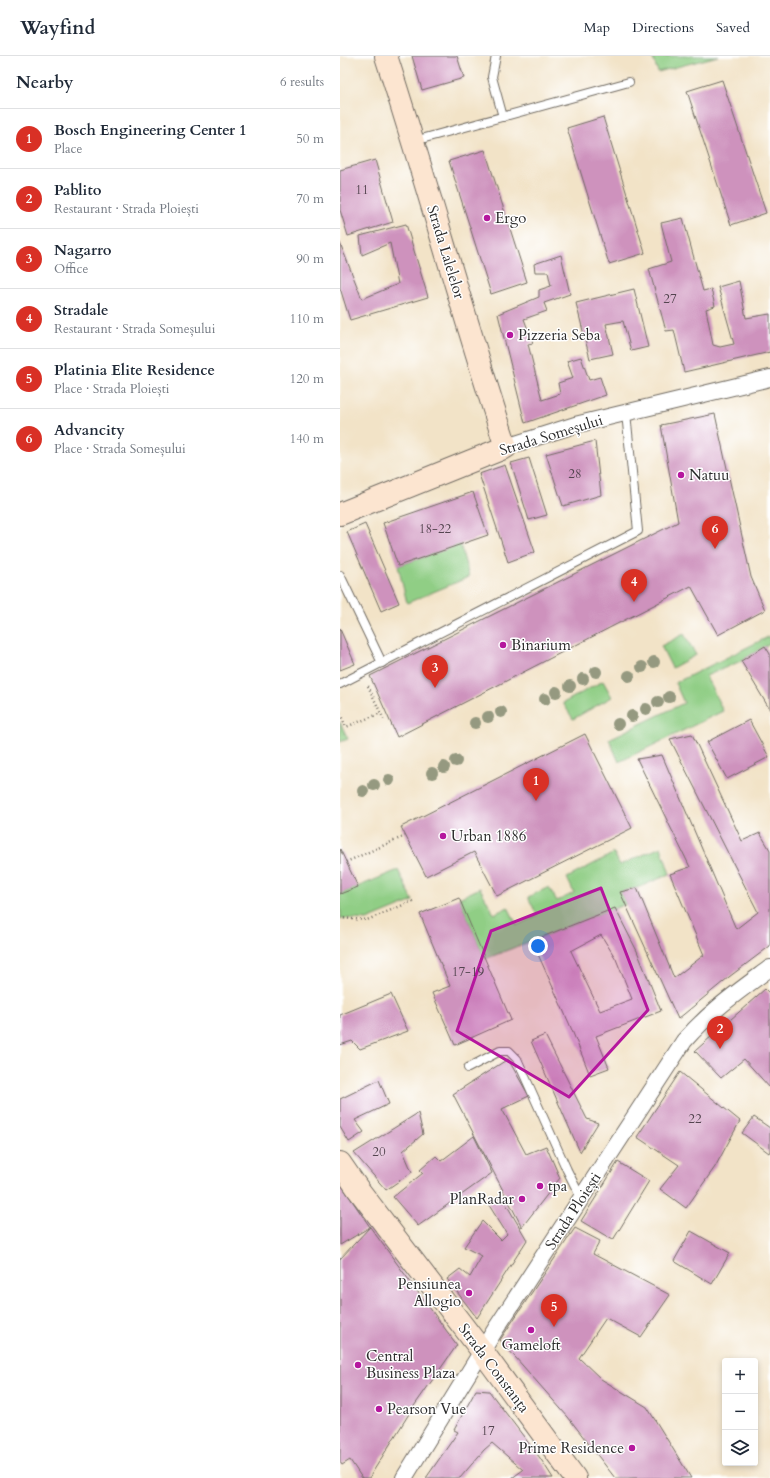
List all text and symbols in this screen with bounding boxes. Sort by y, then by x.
text: Wayfind [20,15,95,41]
text: Map [584,18,610,37]
text: Directions [632,18,694,37]
text: Saved [716,18,750,37]
text: Nearby [16,71,73,94]
text: 6 results [280,73,324,91]
text: Bosch Engineering Center 1 [54,120,247,140]
text: 1 [26,130,32,148]
text: 50 m [296,130,324,148]
text: Place [54,140,82,158]
text: Pablito [54,180,101,200]
house number: 11 [355,181,369,199]
text: 2 [26,190,32,208]
text: 70 m [296,190,324,208]
text: Restaurant · Strada Ploiești [54,200,199,218]
street label: Strada Lalelelor [422,203,470,302]
place label: Ergo [495,208,526,228]
marker: Ergo [482,213,492,223]
text: Nagarro [54,240,112,260]
text: 3 [26,250,32,268]
text: 90 m [296,250,324,268]
text: Office [54,260,88,278]
house number: 27 [663,290,677,308]
text: Stradale [54,300,109,320]
text: 4 [26,310,32,328]
text: 110 m [290,310,324,328]
text: Restaurant · Strada Someșului [54,320,215,338]
place label: Pizzeria Seba [518,325,601,345]
marker: Pizzeria Seba [505,330,515,340]
text: Platinia Elite Residence [54,360,215,380]
text: 5 [26,370,32,388]
text: 120 m [290,370,324,388]
text: Place · Strada Ploiești [54,380,169,398]
street label: Strada Someșului [497,410,605,460]
text: Advancity [54,420,125,440]
text: 6 [26,430,32,448]
text: 140 m [290,430,324,448]
text: Place · Strada Someșului [54,440,186,458]
house number: 28 [568,465,582,483]
place label: Natuu [689,465,729,485]
marker: Natuu [676,470,686,480]
pin: 6 [702,516,728,549]
house number: 18-22 [419,520,452,538]
pin: 4 [621,569,647,602]
place label: Binarium [511,635,571,655]
marker: Binarium [498,640,508,650]
pin: 3 [422,655,448,688]
pin: 1 [523,768,549,801]
place label: Urban 1886 [451,826,527,846]
marker: Urban 1886 [438,831,448,841]
your location [528,936,548,956]
house number: 17-19 [452,963,485,981]
pin: 2 [707,1016,733,1049]
house number: 22 [688,1110,702,1128]
house number: 20 [372,1143,386,1161]
street label: Strada Ploiești [541,1168,605,1254]
place label: tpa [548,1176,568,1196]
marker: tpa [535,1181,545,1191]
place label: PlanRadar [449,1189,515,1209]
marker: PlanRadar [517,1194,527,1204]
place label: Pensiunea Allogio [398,1274,462,1311]
marker: Pensiunea Allogio [464,1288,474,1298]
pin: 5 [541,1294,567,1327]
street label: Strada Constanța [454,1319,534,1417]
marker: Gameloft [526,1325,536,1335]
place label: Gameloft [501,1335,561,1355]
place label: Central Business Plaza [366,1346,456,1383]
map controls [722,1358,758,1466]
button: + [722,1358,758,1394]
marker: Central Business Plaza [353,1360,363,1370]
button: − [722,1394,758,1430]
place label: Pearson Vue [387,1399,467,1419]
marker: Pearson Vue [374,1404,384,1414]
house number: 17 [481,1422,495,1440]
button: layers [722,1430,758,1466]
place label: Prime Residence [519,1438,624,1458]
marker: Prime Residence [627,1443,637,1453]

